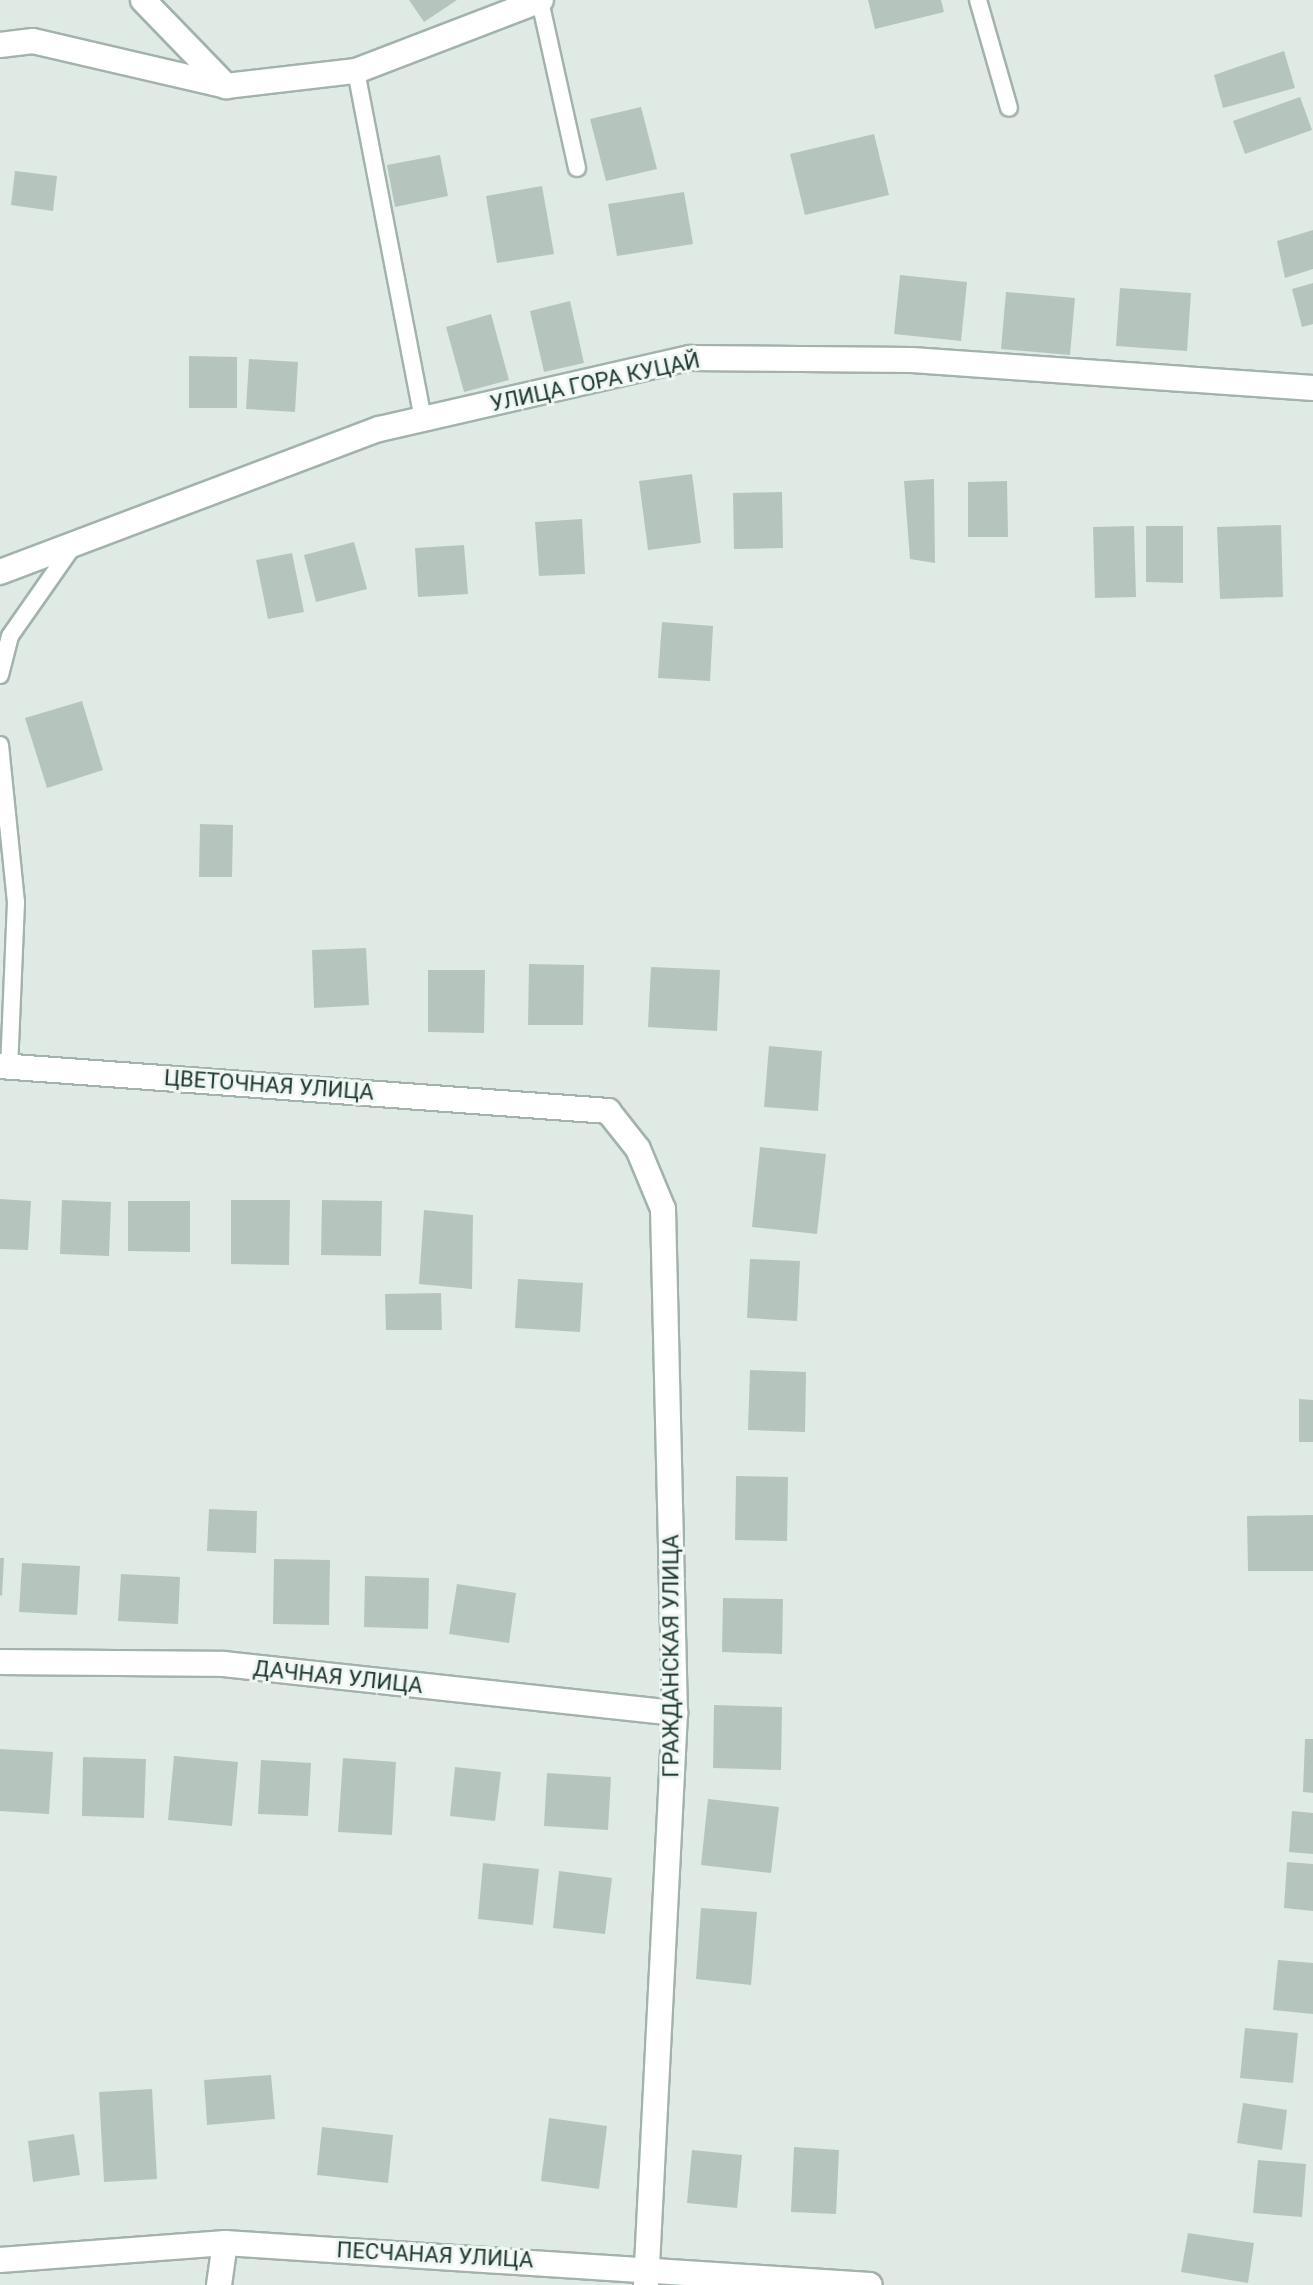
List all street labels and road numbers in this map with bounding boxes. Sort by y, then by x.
street label: УЛИЦА ГОРА КУЦАЙ [488,347,702,417]
street label: ЦВЕТОЧНАЯ УЛИЦА [163,1064,375,1106]
street label: ГРАЖДАНСКАЯ УЛИЦА [658,1534,684,1778]
street label: ДАЧНАЯ УЛИЦА [252,1655,424,1699]
street label: ПЕСЧАНАЯ УЛИЦА [336,2237,534,2273]

